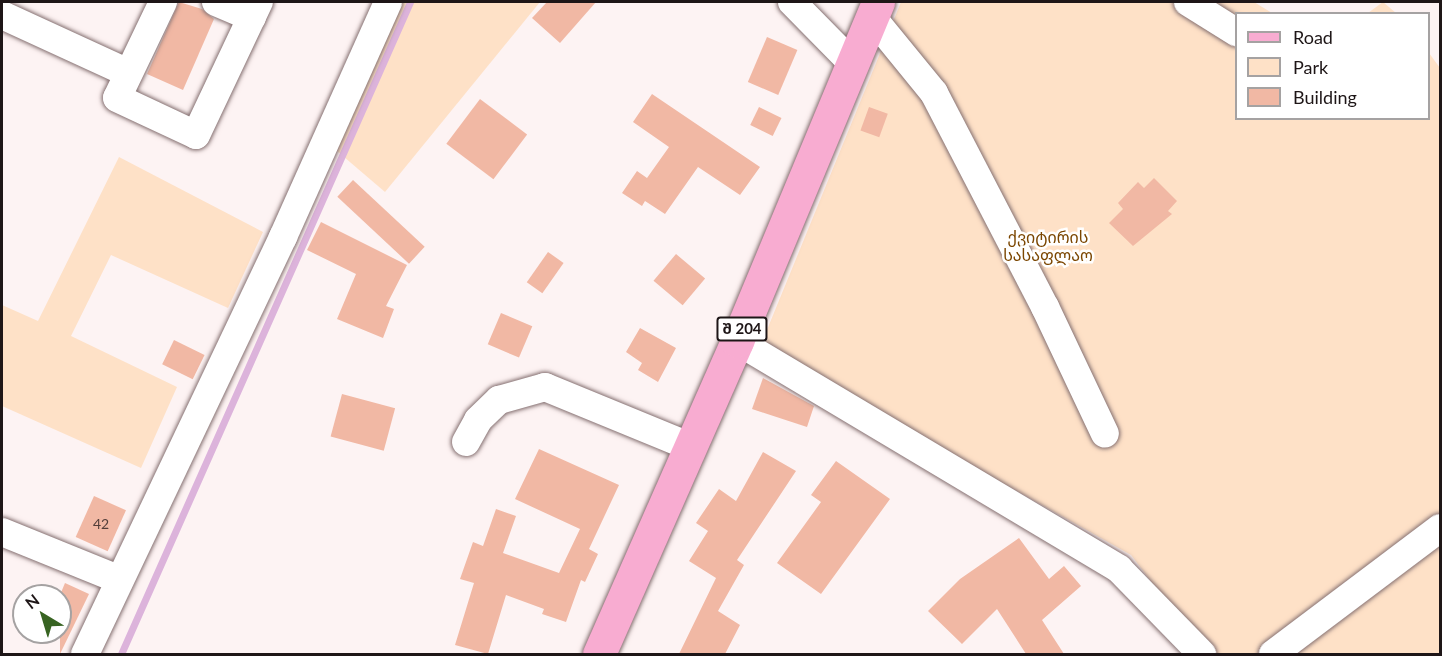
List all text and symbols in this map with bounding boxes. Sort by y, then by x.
legend [1235,12,1430,120]
text: Road [1293,26,1333,48]
text: Park [1293,56,1328,78]
text: Building [1293,86,1357,108]
park label: ქვიტირის სასაფლაო [1003,227,1093,265]
road number: შ 204 [715,317,769,341]
house number: 42 [93,516,109,532]
north arrow [12,584,72,644]
text: N [21,590,43,612]

